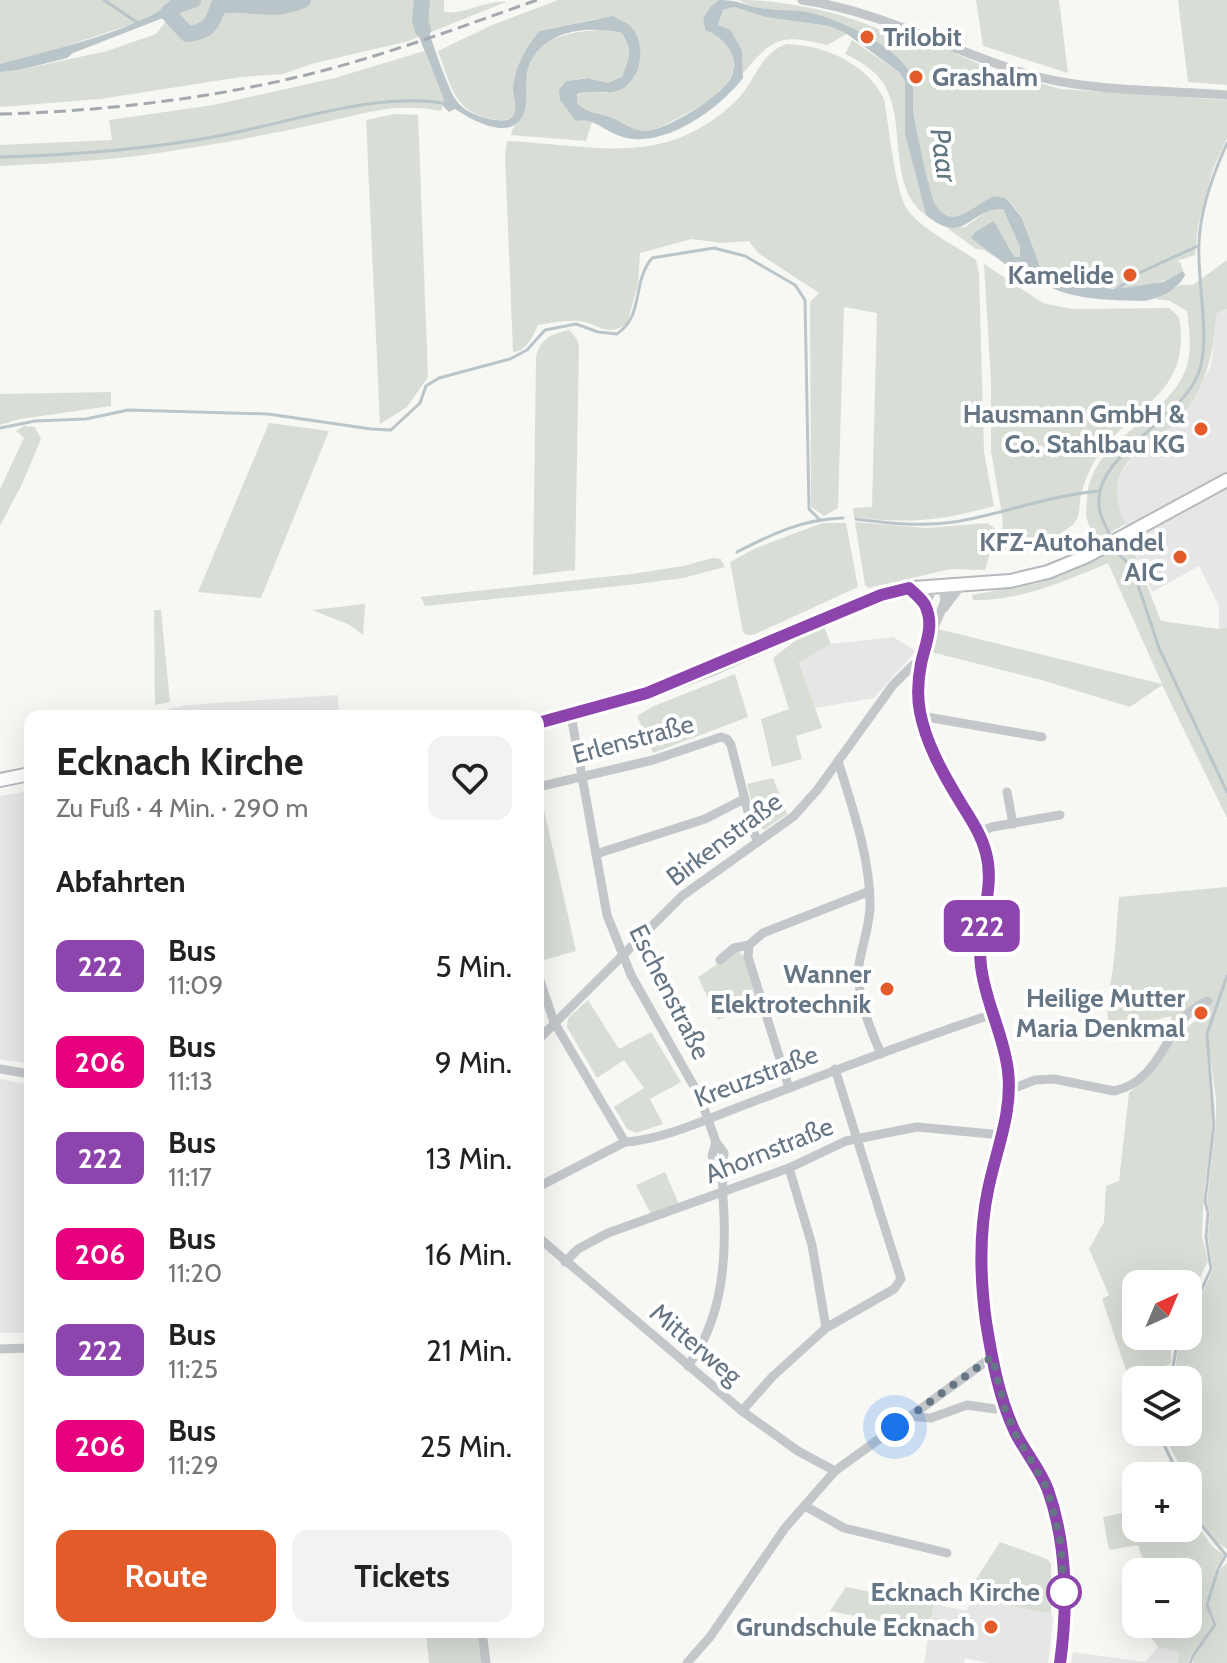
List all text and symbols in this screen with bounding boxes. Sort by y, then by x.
place label: Trilobit [883,21,962,53]
marker: Trilobit [858,28,876,46]
place label: Grashalm [932,61,1038,93]
marker: Grashalm [907,68,925,86]
water label: Paar [923,126,965,185]
place label: Kamelide [1008,259,1114,291]
marker: Kamelide [1121,266,1139,284]
place label: Hausmann GmbH & Co. Stahlbau KG [963,398,1186,460]
marker: Hausmann GmbH & Co. Stahlbau KG [1192,420,1210,438]
place label: KFZ-Autohandel AIC [979,526,1164,588]
marker: KFZ-Autohandel AIC [1171,548,1189,566]
street label: Erlenstraße [569,707,697,771]
button: heart [428,736,512,820]
text: Ecknach Kirche [56,738,304,785]
street label: Birkenstraße [660,785,788,893]
text: Zu Fuß · 4 Min. · 290 m [56,792,308,824]
text: Abfahrten [56,863,186,900]
line badge: 222 [936,900,1028,952]
text: 222 [960,909,1004,943]
street label: Eschenstraße [622,919,718,1065]
text: Bus [168,932,216,969]
text: 5 Min. [436,948,512,985]
text: 222 [78,949,122,983]
place label: Wanner Elektrotechnik [710,958,871,1020]
text: 11:09 [168,969,223,1001]
marker: Wanner Elektrotechnik [878,980,896,998]
place label: Heilige Mutter Maria Denkmal [1016,982,1185,1044]
marker: Heilige Mutter Maria Denkmal [1192,1004,1210,1022]
text: Bus [168,1028,216,1065]
street label: Kreuzstraße [690,1038,822,1114]
text: 9 Min. [435,1044,512,1081]
text: 206 [75,1045,125,1079]
text: 11:13 [168,1065,213,1097]
street label: Ahornstraße [700,1110,838,1190]
text: Bus [168,1124,216,1161]
text: 13 Min. [426,1140,512,1177]
text: 222 [78,1141,122,1175]
text: 11:17 [168,1161,212,1193]
text: Bus [168,1220,216,1257]
text: 16 Min. [425,1236,512,1273]
text: 206 [75,1237,125,1271]
text: 11:20 [168,1257,222,1289]
north arrow [1122,1270,1202,1350]
map controls [1122,1270,1202,1638]
street label: Mitterweg [643,1296,749,1392]
text: Bus [168,1316,216,1353]
text: 21 Min. [426,1332,512,1369]
text: 222 [78,1333,122,1367]
text: 11:25 [168,1353,218,1385]
button: layers [1122,1366,1202,1446]
your location [875,1407,915,1447]
text: Bus [168,1412,216,1449]
text: 25 Min. [420,1428,512,1465]
text: 206 [75,1429,125,1463]
text: 11:29 [168,1449,219,1481]
button: + [1122,1462,1202,1542]
button: Route [56,1530,276,1622]
button: Tickets [292,1530,512,1622]
button: − [1122,1558,1202,1638]
marker: Ecknach Kirche [1047,1575,1081,1609]
place label: Ecknach Kirche [871,1576,1040,1608]
place label: Grundschule Ecknach [736,1611,975,1643]
marker: Grundschule Ecknach [982,1618,1000,1636]

